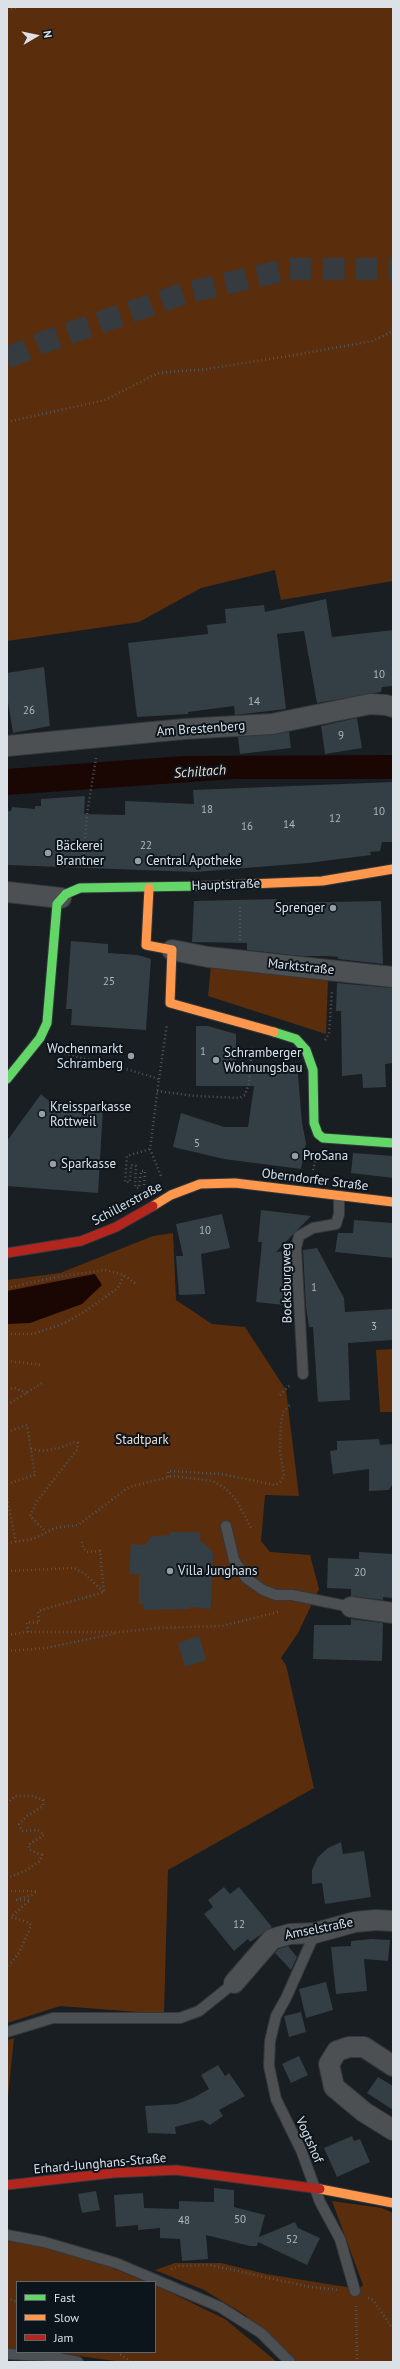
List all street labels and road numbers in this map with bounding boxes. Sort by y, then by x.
street label: Am Brestenberg [156,718,246,740]
street label: Hauptstraße [191,876,261,894]
street label: Marktstraße [267,956,335,978]
street label: Oberndorfer Straße [261,1166,369,1194]
street label: Schillerstraße [89,1179,165,1229]
street label: Bocksburgweg [278,1243,296,1323]
street label: Amselstraße [284,1915,354,1943]
street label: Vogtshof [292,2115,326,2165]
street label: Erhard-Junghans-Straße [33,2150,167,2178]

